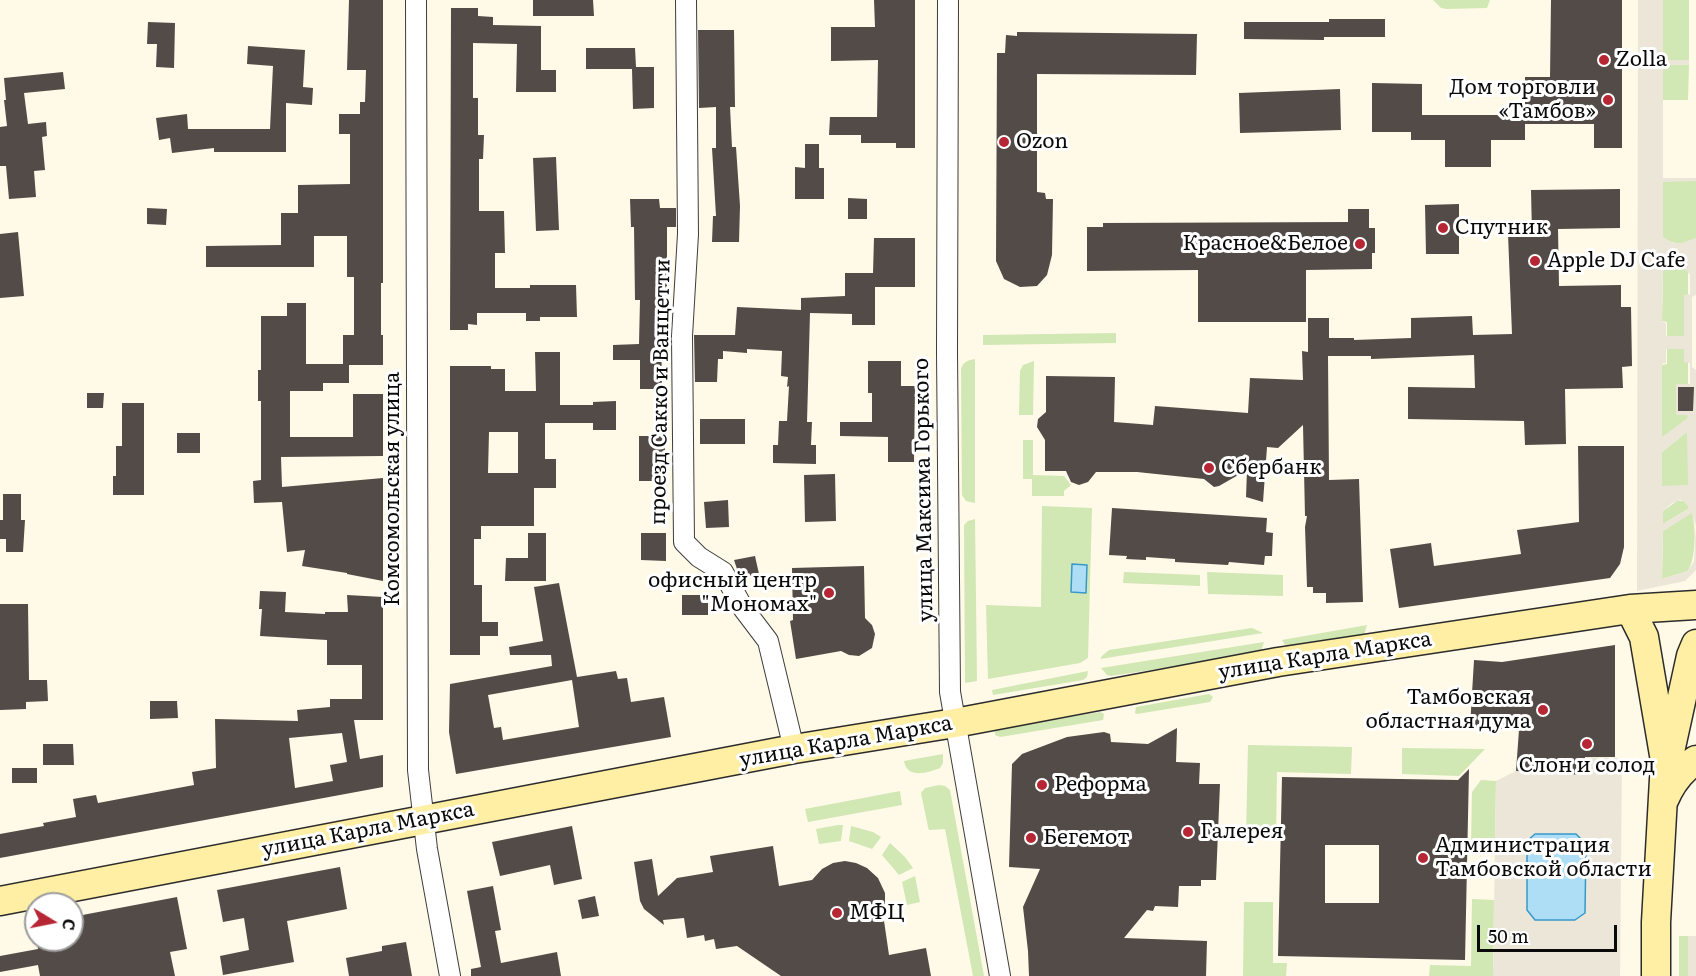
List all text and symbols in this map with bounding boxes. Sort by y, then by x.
place label: Zolla [1616,47,1667,73]
marker: Zolla [1597,53,1611,67]
place label: Дом торговли «Тамбов» [1450,75,1596,125]
marker: Дом торговли «Тамбов» [1601,93,1615,107]
place label: Ozon [1016,129,1068,155]
marker: Ozon [997,135,1011,149]
place label: Спутник [1455,215,1548,241]
marker: Спутник [1436,221,1450,235]
place label: Красное&Белое [1182,231,1348,257]
marker: Красное&Белое [1353,237,1367,251]
place label: Apple DJ Cafe [1547,248,1685,274]
marker: Apple DJ Cafe [1528,254,1542,268]
street label: проезд Сакко и Ванцетти [646,259,676,525]
street label: улица Максима Горького [909,358,939,622]
street label: Комсомольская улица [380,372,406,606]
place label: Сбербанк [1221,455,1322,481]
marker: Сбербанк [1202,461,1216,475]
place label: офисный центр "Мономах" [648,568,817,618]
marker: офисный центр "Мономах" [822,586,836,600]
street label: улица Карла Маркса [1217,627,1433,685]
place label: Тамбовская областная дума [1365,685,1531,735]
marker: Тамбовская областная дума [1536,703,1550,717]
street label: улица Карла Маркса [738,711,954,773]
marker: Слон и солод [1580,737,1594,751]
place label: Слон и солод [1519,753,1655,779]
place label: Реформа [1054,772,1147,798]
marker: Реформа [1035,778,1049,792]
street label: улица Карла Маркса [260,797,476,863]
place label: Галерея [1200,819,1283,845]
place label: Бегемот [1043,825,1130,851]
marker: Галерея [1181,825,1195,839]
marker: Бегемот [1024,831,1038,845]
place label: Администрация Тамбовской области [1435,833,1652,883]
marker: Администрация Тамбовской области [1416,851,1430,865]
north arrow [24,892,84,952]
place label: МФЦ [849,900,905,926]
marker: МФЦ [830,906,844,920]
scale bar [1480,913,1620,951]
text: С [57,917,83,932]
text: 50 m [1488,922,1529,949]

